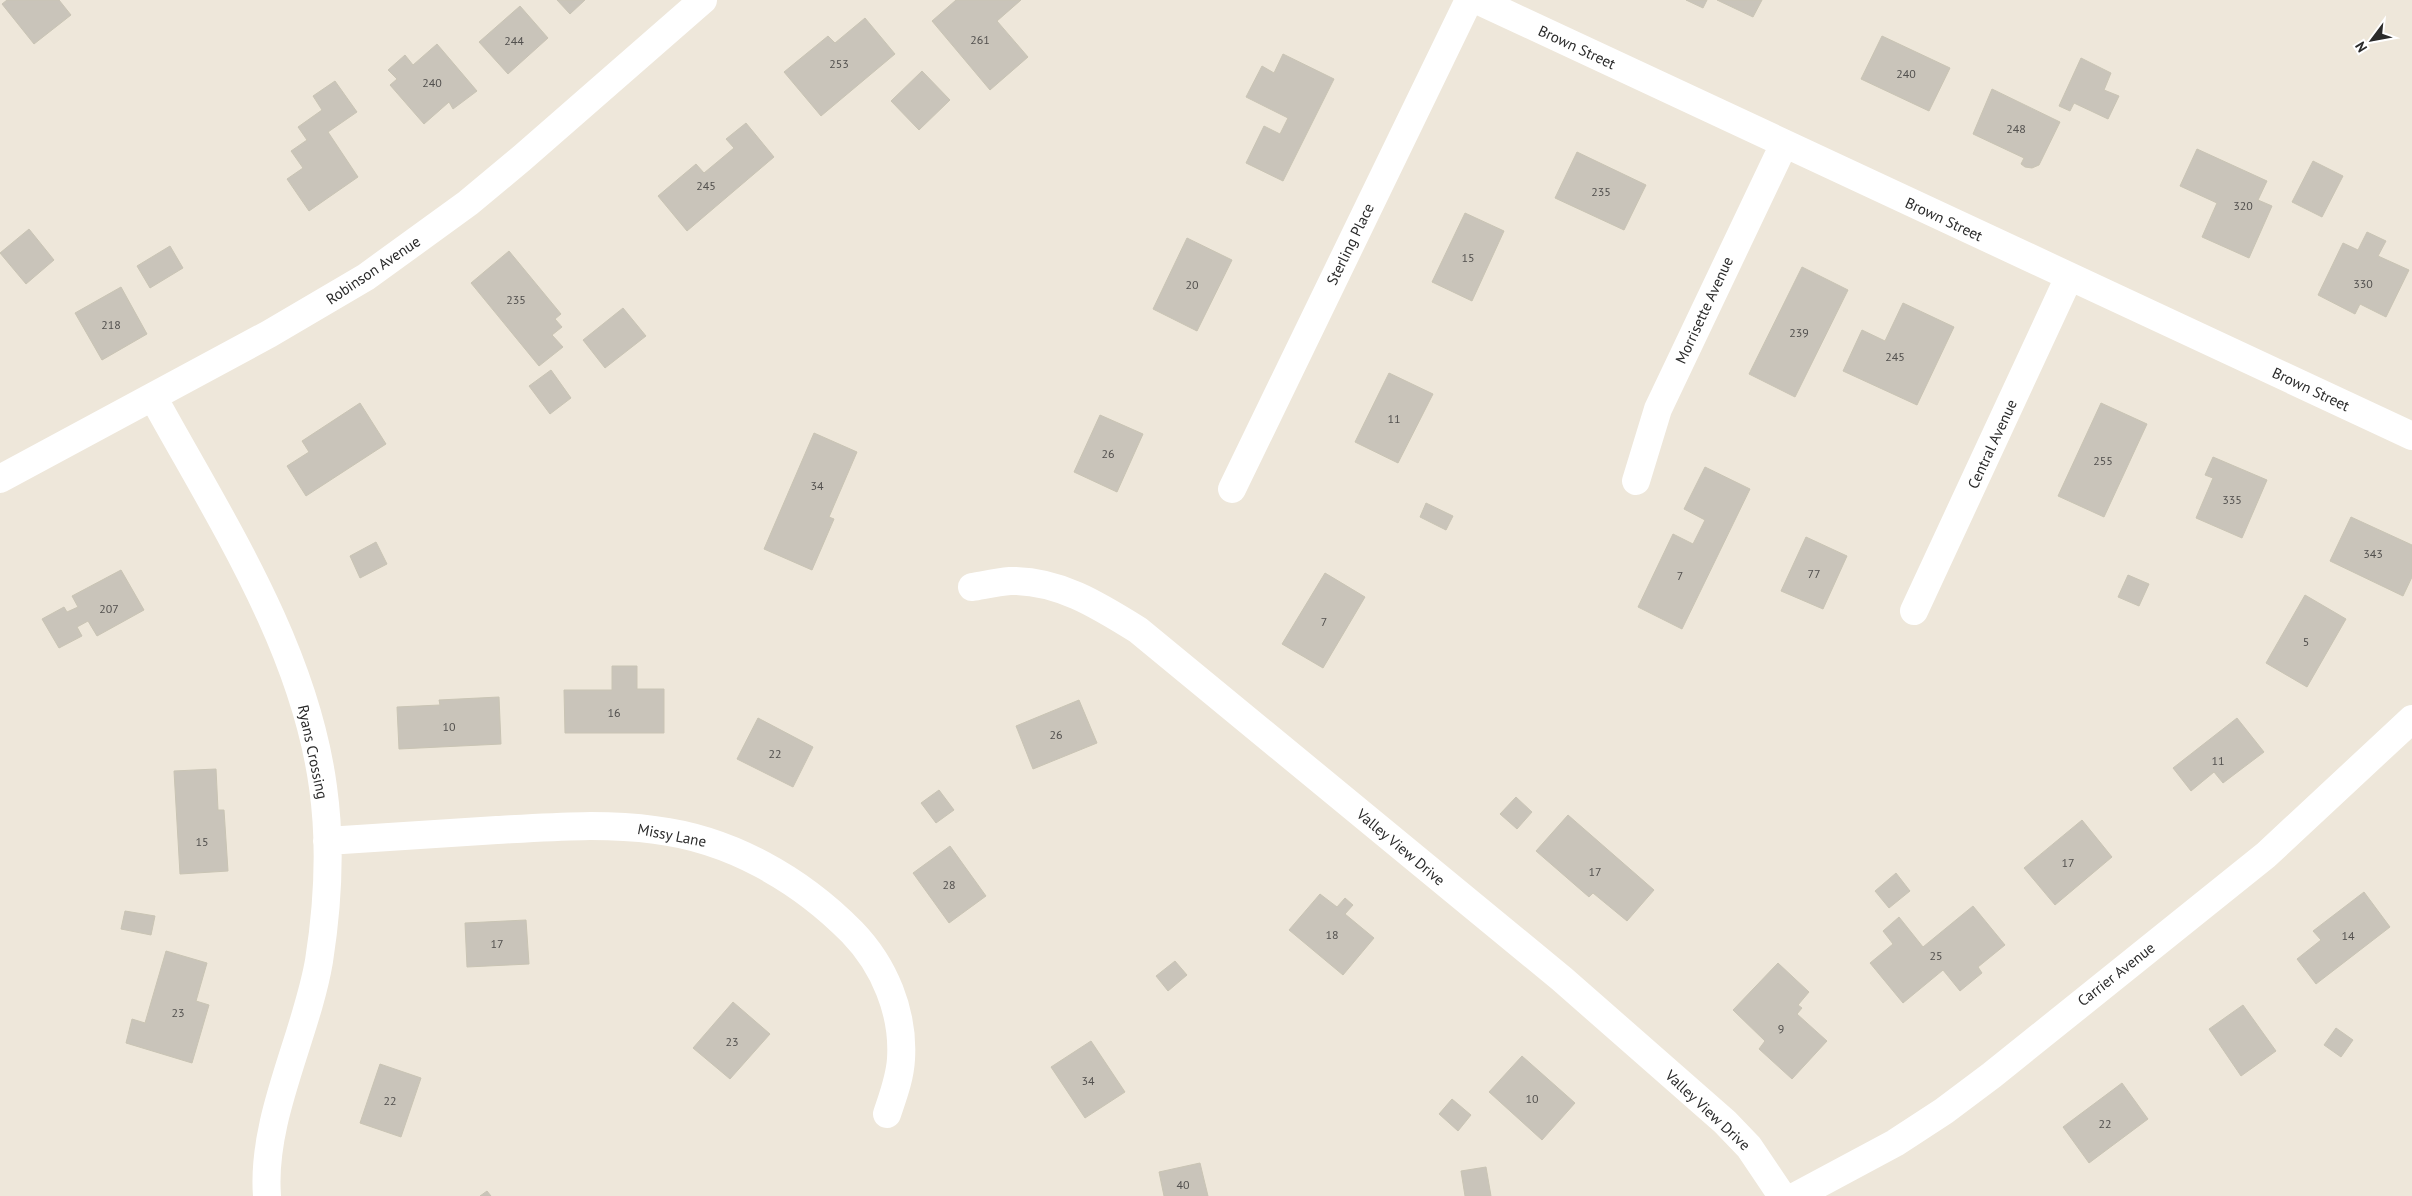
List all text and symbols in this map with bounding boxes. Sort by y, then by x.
north arrow [2347,15,2397,65]
street label: Brown Street [1535,21,1619,73]
house number: 261 [970,32,990,47]
house number: 244 [504,33,524,48]
text: N [2351,38,2371,56]
house number: 253 [829,56,849,71]
house number: 240 [1896,66,1916,81]
house number: 240 [422,75,442,90]
house number: 248 [2006,121,2026,136]
house number: 245 [696,178,716,193]
house number: 235 [1591,184,1611,199]
street label: Brown Street [1902,193,1986,245]
house number: 320 [2233,198,2253,213]
street label: Sterling Place [1322,200,1378,288]
street label: Robinson Avenue [322,232,424,308]
house number: 15 [1461,250,1475,265]
street label: Morrisette Avenue [1671,253,1737,367]
house number: 330 [2353,276,2373,291]
house number: 20 [1185,277,1199,292]
house number: 235 [506,292,526,307]
house number: 218 [101,317,121,332]
house number: 239 [1789,325,1809,340]
house number: 245 [1885,349,1905,364]
street label: Brown Street [2269,363,2353,415]
street label: Central Avenue [1963,396,2021,492]
house number: 11 [1387,411,1401,426]
house number: 26 [1101,446,1115,461]
house number: 255 [2093,453,2113,468]
house number: 34 [810,478,824,493]
house number: 335 [2222,492,2242,507]
house number: 343 [2363,546,2383,561]
house number: 77 [1807,566,1821,581]
house number: 7 [1677,568,1683,583]
house number: 207 [99,601,119,616]
house number: 7 [1321,614,1327,629]
house number: 5 [2303,634,2309,649]
street label: Ryans Crossing [294,703,332,801]
house number: 16 [607,705,621,720]
house number: 10 [442,719,456,734]
house number: 26 [1049,727,1063,742]
house number: 22 [768,746,782,761]
house number: 11 [2211,753,2225,768]
street label: Valley View Drive [1352,804,1449,889]
street label: Missy Lane [636,819,708,851]
house number: 15 [195,834,209,849]
house number: 17 [2061,855,2075,870]
house number: 17 [1588,864,1602,879]
house number: 28 [942,877,956,892]
house number: 18 [1325,927,1339,942]
house number: 14 [2341,928,2355,943]
house number: 17 [490,936,504,951]
street label: Carrier Avenue [2073,938,2159,1010]
house number: 25 [1929,948,1943,963]
house number: 23 [171,1005,185,1020]
house number: 9 [1778,1021,1784,1036]
house number: 23 [725,1034,739,1049]
street label: Valley View Drive [1661,1065,1755,1154]
house number: 34 [1081,1073,1095,1088]
house number: 10 [1525,1091,1539,1106]
house number: 22 [383,1093,397,1108]
house number: 22 [2098,1116,2112,1131]
house number: 40 [1176,1177,1190,1192]

